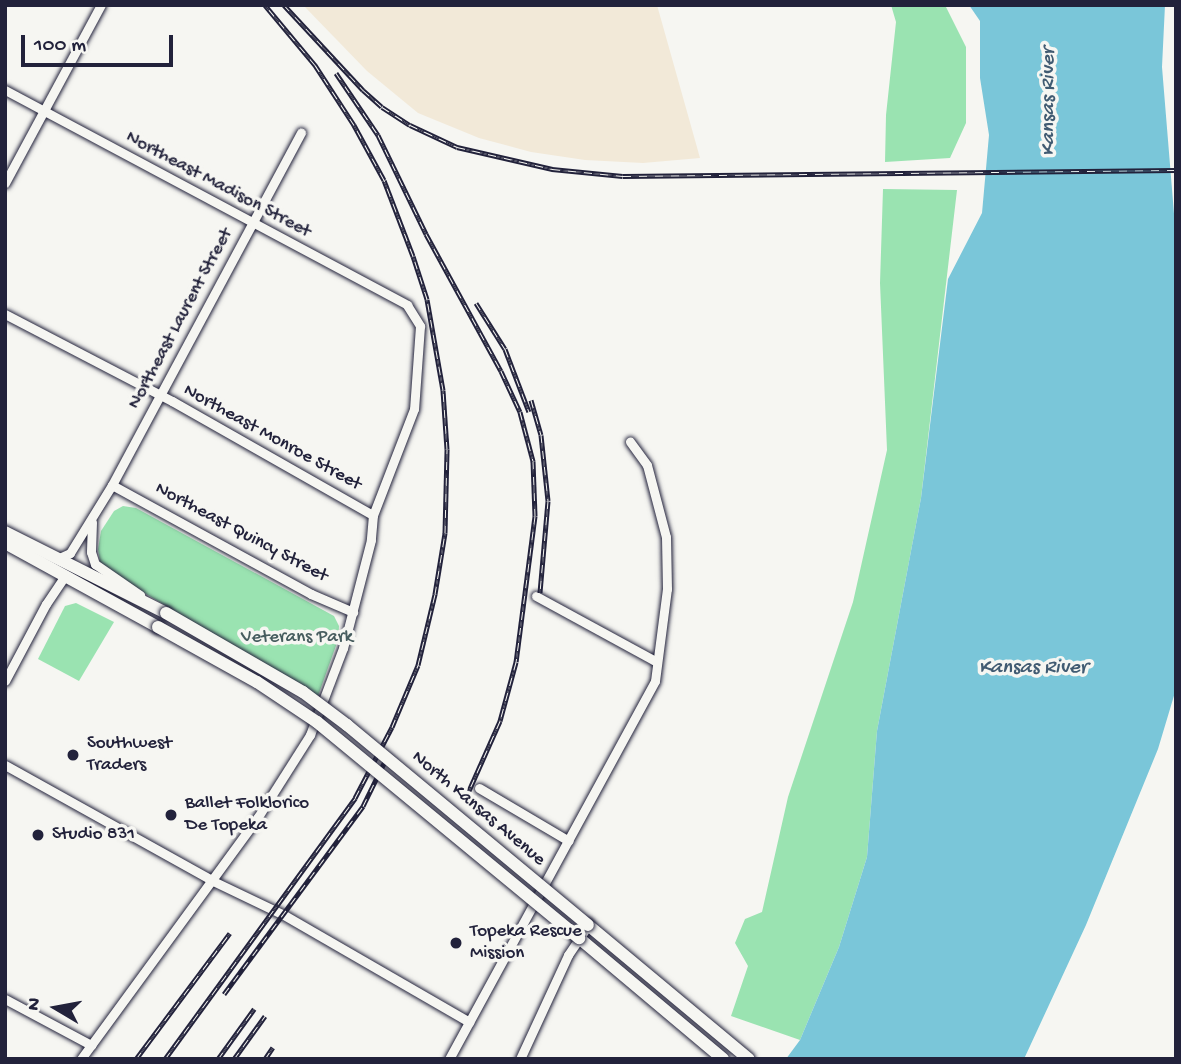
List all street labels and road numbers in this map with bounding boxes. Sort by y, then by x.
street label: Northeast Madison Street [121,126,315,244]
street label: Northeast Laurent Street [124,225,238,413]
street label: Northeast Monroe Street [179,380,365,496]
street label: Northeast Quincy Street [151,478,331,588]
street label: North Kansas Avenue [406,746,550,872]

